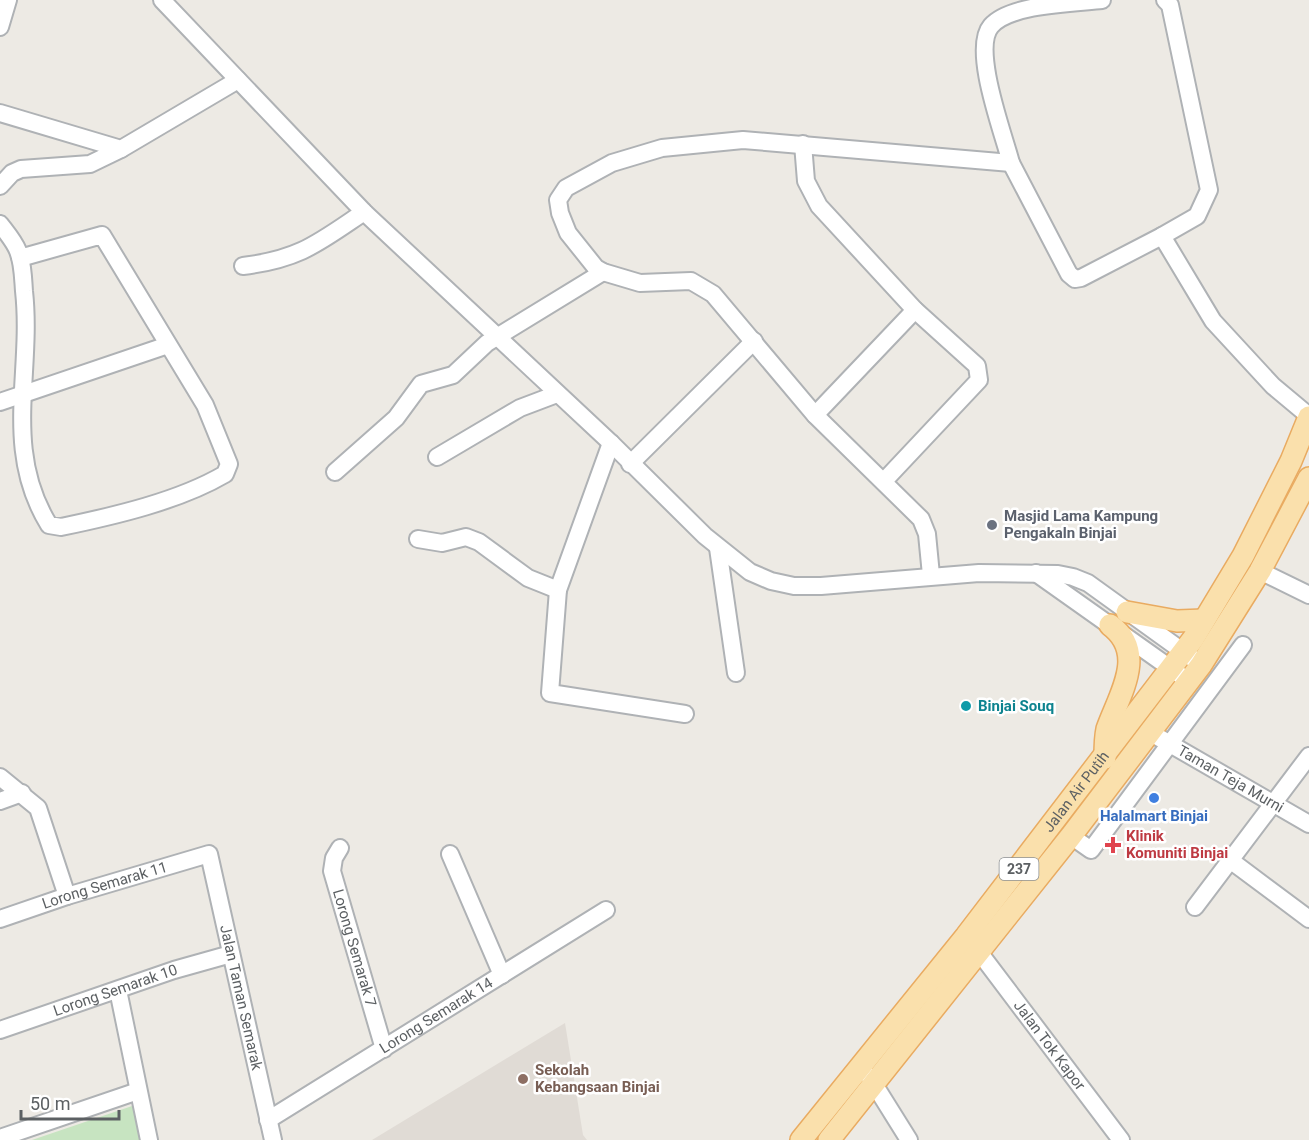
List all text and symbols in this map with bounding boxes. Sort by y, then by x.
place label: Masjid Lama Kampung Pengakaln Binjai [1004,507,1158,542]
marker: Masjid Lama Kampung Pengakaln Binjai [985,518,999,532]
place label: Binjai Souq [978,697,1054,715]
marker: Binjai Souq [959,699,973,713]
street label: Taman Teja Murni [1174,741,1287,817]
street label: Jalan Air Putih [1040,748,1113,836]
marker: Halalmart Binjai [1147,791,1161,805]
place label: Halalmart Binjai [1100,807,1208,825]
place label: Klinik Komuniti Binjai [1126,827,1228,862]
marker: Klinik Komuniti Binjai [1104,836,1122,854]
street label: Lorong Semarak 11 [40,858,169,913]
road number: 237 [1000,858,1038,880]
street label: Lorong Semarak 7 [329,887,380,1009]
street label: Jalan Taman Semarak [216,923,266,1072]
street label: Lorong Semarak 10 [51,961,180,1020]
street label: Lorong Semarak 14 [376,973,497,1057]
street label: Jalan Tok Kapor [1010,997,1089,1094]
place label: Sekolah Kebangsaan Binjai [535,1061,660,1096]
marker: Sekolah Kebangsaan Binjai [516,1072,530,1086]
scale bar [21,1083,118,1121]
text: 50 m [30,1093,70,1114]

